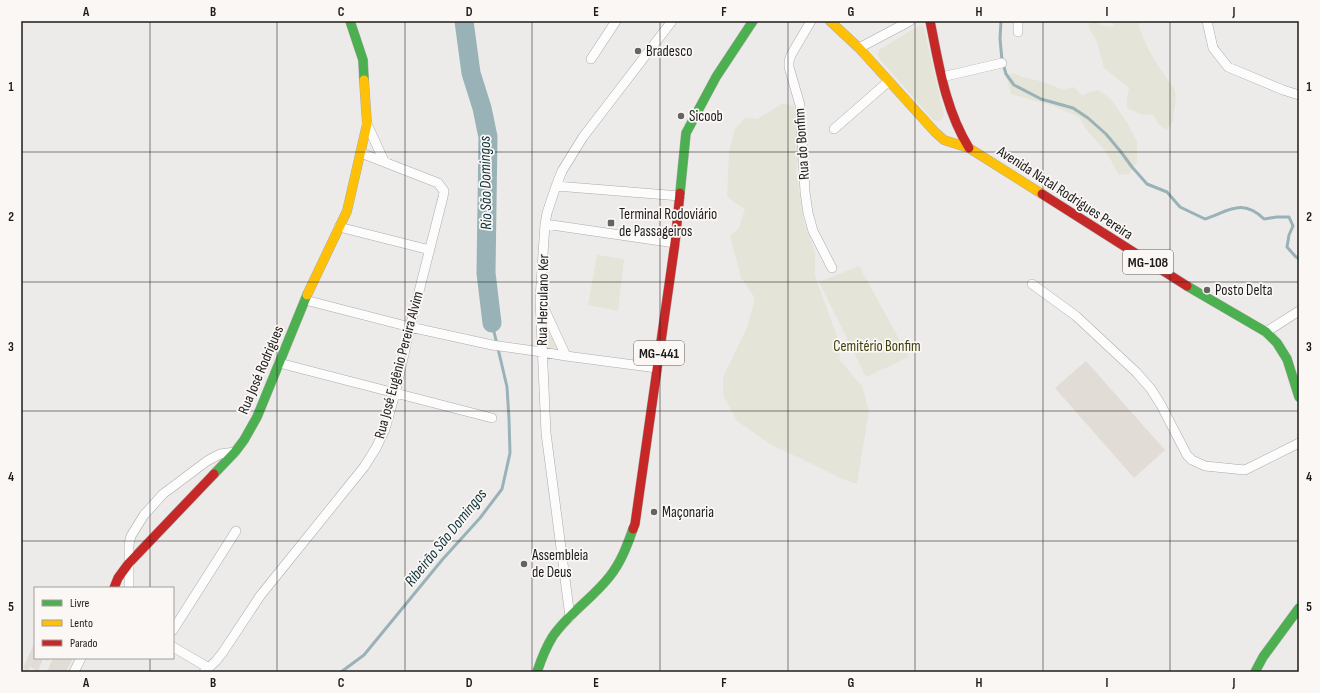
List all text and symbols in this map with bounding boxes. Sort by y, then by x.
text: A [82,4,90,20]
text: B [210,4,216,20]
text: C [338,4,345,20]
text: D [466,4,473,20]
text: E [593,4,599,20]
text: F [721,4,727,20]
text: G [848,4,855,20]
text: H [976,4,983,20]
text: I [1106,4,1109,20]
text: J [1232,4,1236,20]
place label: Bradesco [646,42,692,61]
marker: Bradesco [633,46,643,56]
text: 1 [8,79,14,95]
text: 1 [1306,79,1312,95]
place label: Sicoob [689,107,723,126]
street label: Rua do Bonfim [790,108,814,180]
marker: Sicoob [676,111,686,121]
water label: Rio São Domingos [476,136,496,230]
street label: Avenida Natal Rodrigues Pereira [993,141,1137,244]
place label: Terminal Rodoviário de Passageiros [619,205,717,241]
text: 2 [8,209,14,225]
text: 2 [1306,209,1312,225]
marker: Terminal Rodoviário de Passageiros [606,218,616,228]
road number: MG-108 [1123,250,1173,274]
street label: Rua Herculano Ker [533,253,553,346]
place label: Posto Delta [1215,281,1273,300]
marker: Posto Delta [1202,285,1212,295]
street label: Rua José Eugênio Pereira Alvim [370,289,428,441]
street label: Rua José Rodrigues [234,323,288,417]
park label: Cemitério Bonfim [833,337,921,356]
text: 3 [8,339,14,355]
text: 3 [1306,339,1312,355]
road number: MG-441 [634,341,684,365]
text: 4 [8,469,14,485]
text: 4 [1306,469,1312,485]
water label: Ribeirão São Domingos [401,485,491,591]
place label: Maçonaria [662,503,714,522]
marker: Maçonaria [649,507,659,517]
place label: Assembleia de Deus [531,546,589,582]
marker: Assembleia de Deus [519,559,529,569]
legend [34,587,174,659]
text: Livre [70,596,90,611]
text: 5 [8,599,14,615]
text: 5 [1306,599,1312,615]
text: Lento [70,616,93,631]
text: Parado [70,636,97,651]
text: A [82,675,90,691]
text: B [210,675,216,691]
text: C [338,675,345,691]
text: D [466,675,473,691]
text: E [593,675,599,691]
text: F [721,675,727,691]
text: G [848,675,855,691]
text: H [976,675,983,691]
text: I [1106,675,1109,691]
text: J [1232,675,1236,691]

